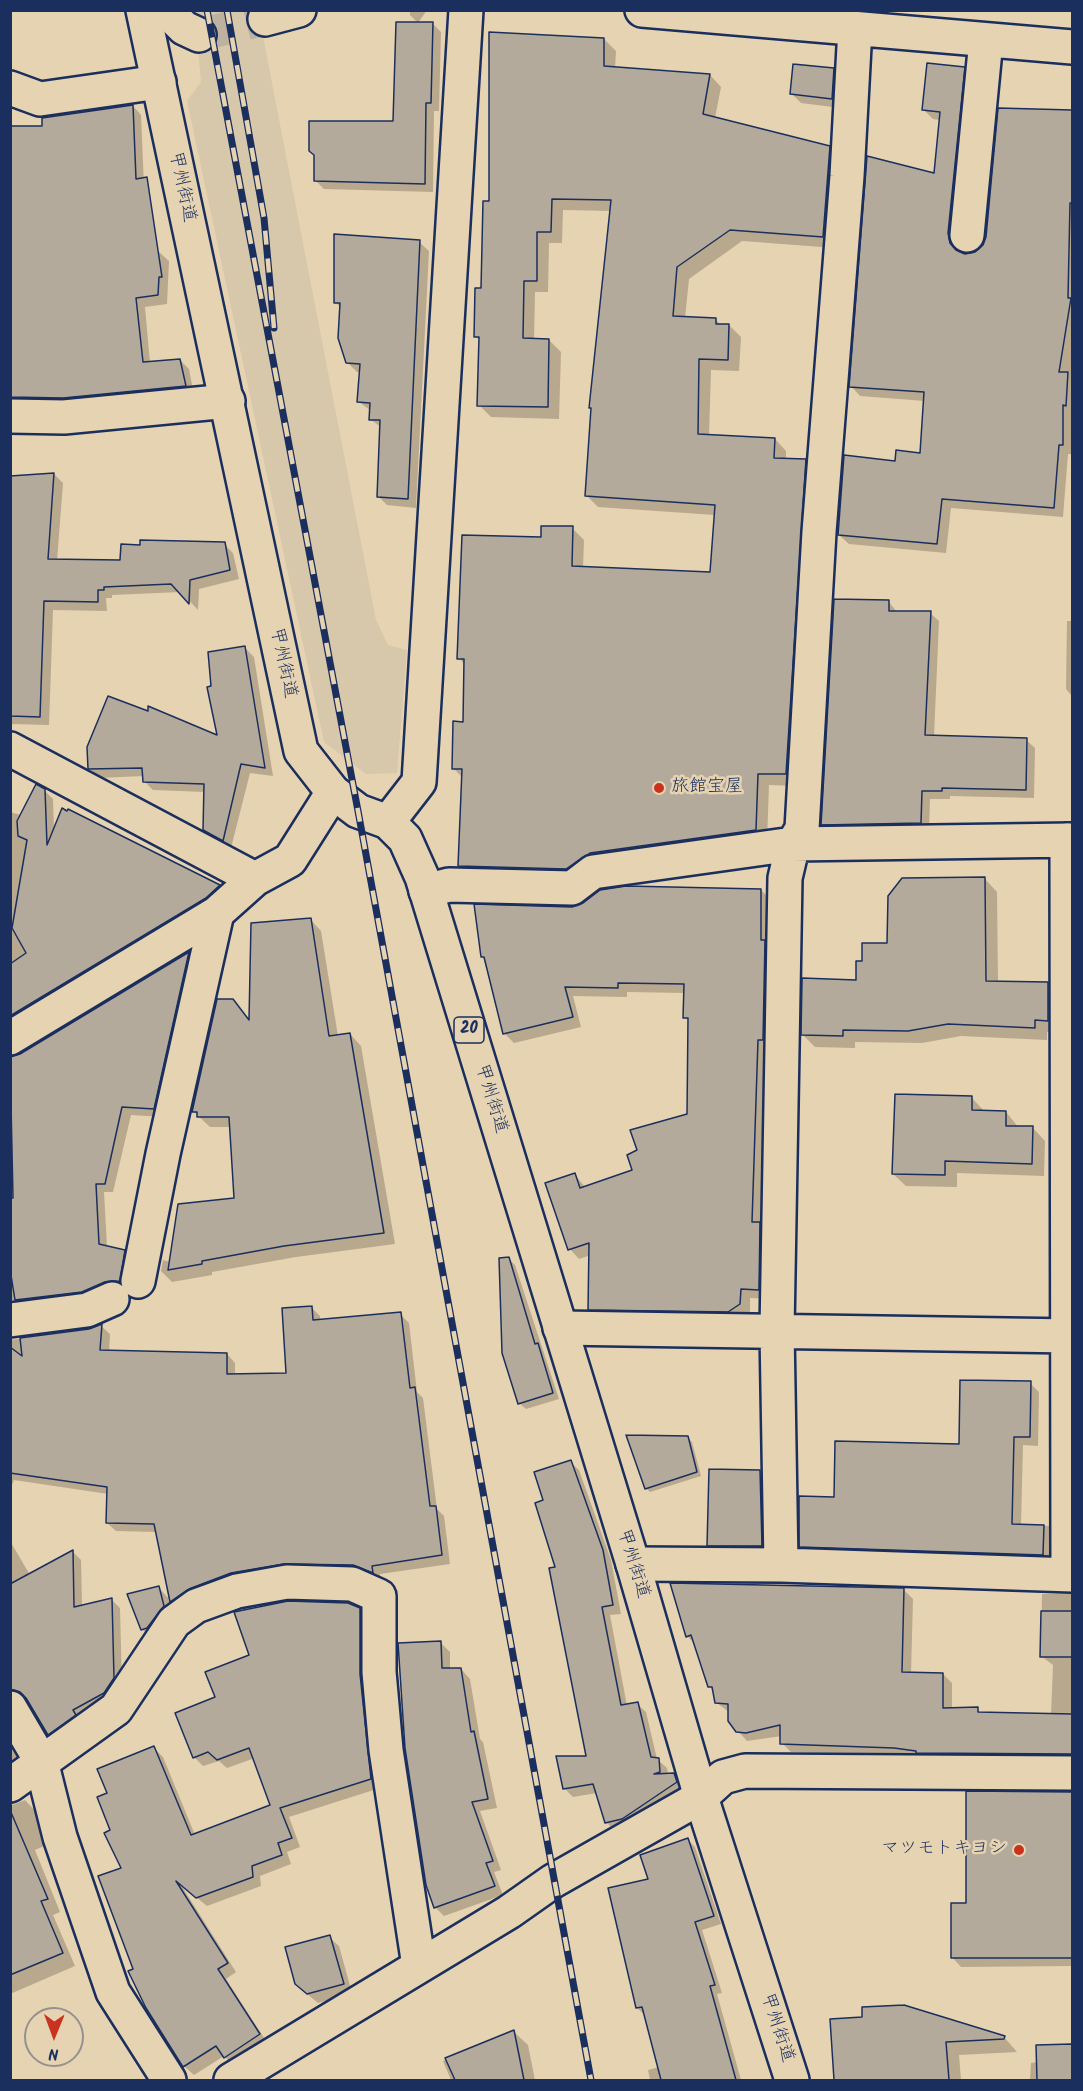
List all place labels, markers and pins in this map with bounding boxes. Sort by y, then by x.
place label: 旅館宝屋 [671,777,743,799]
marker: 旅館宝屋 [652,781,666,795]
place label: マツモトキヨシ [881,1839,1007,1861]
marker: マツモトキヨシ [1012,1843,1026,1857]

